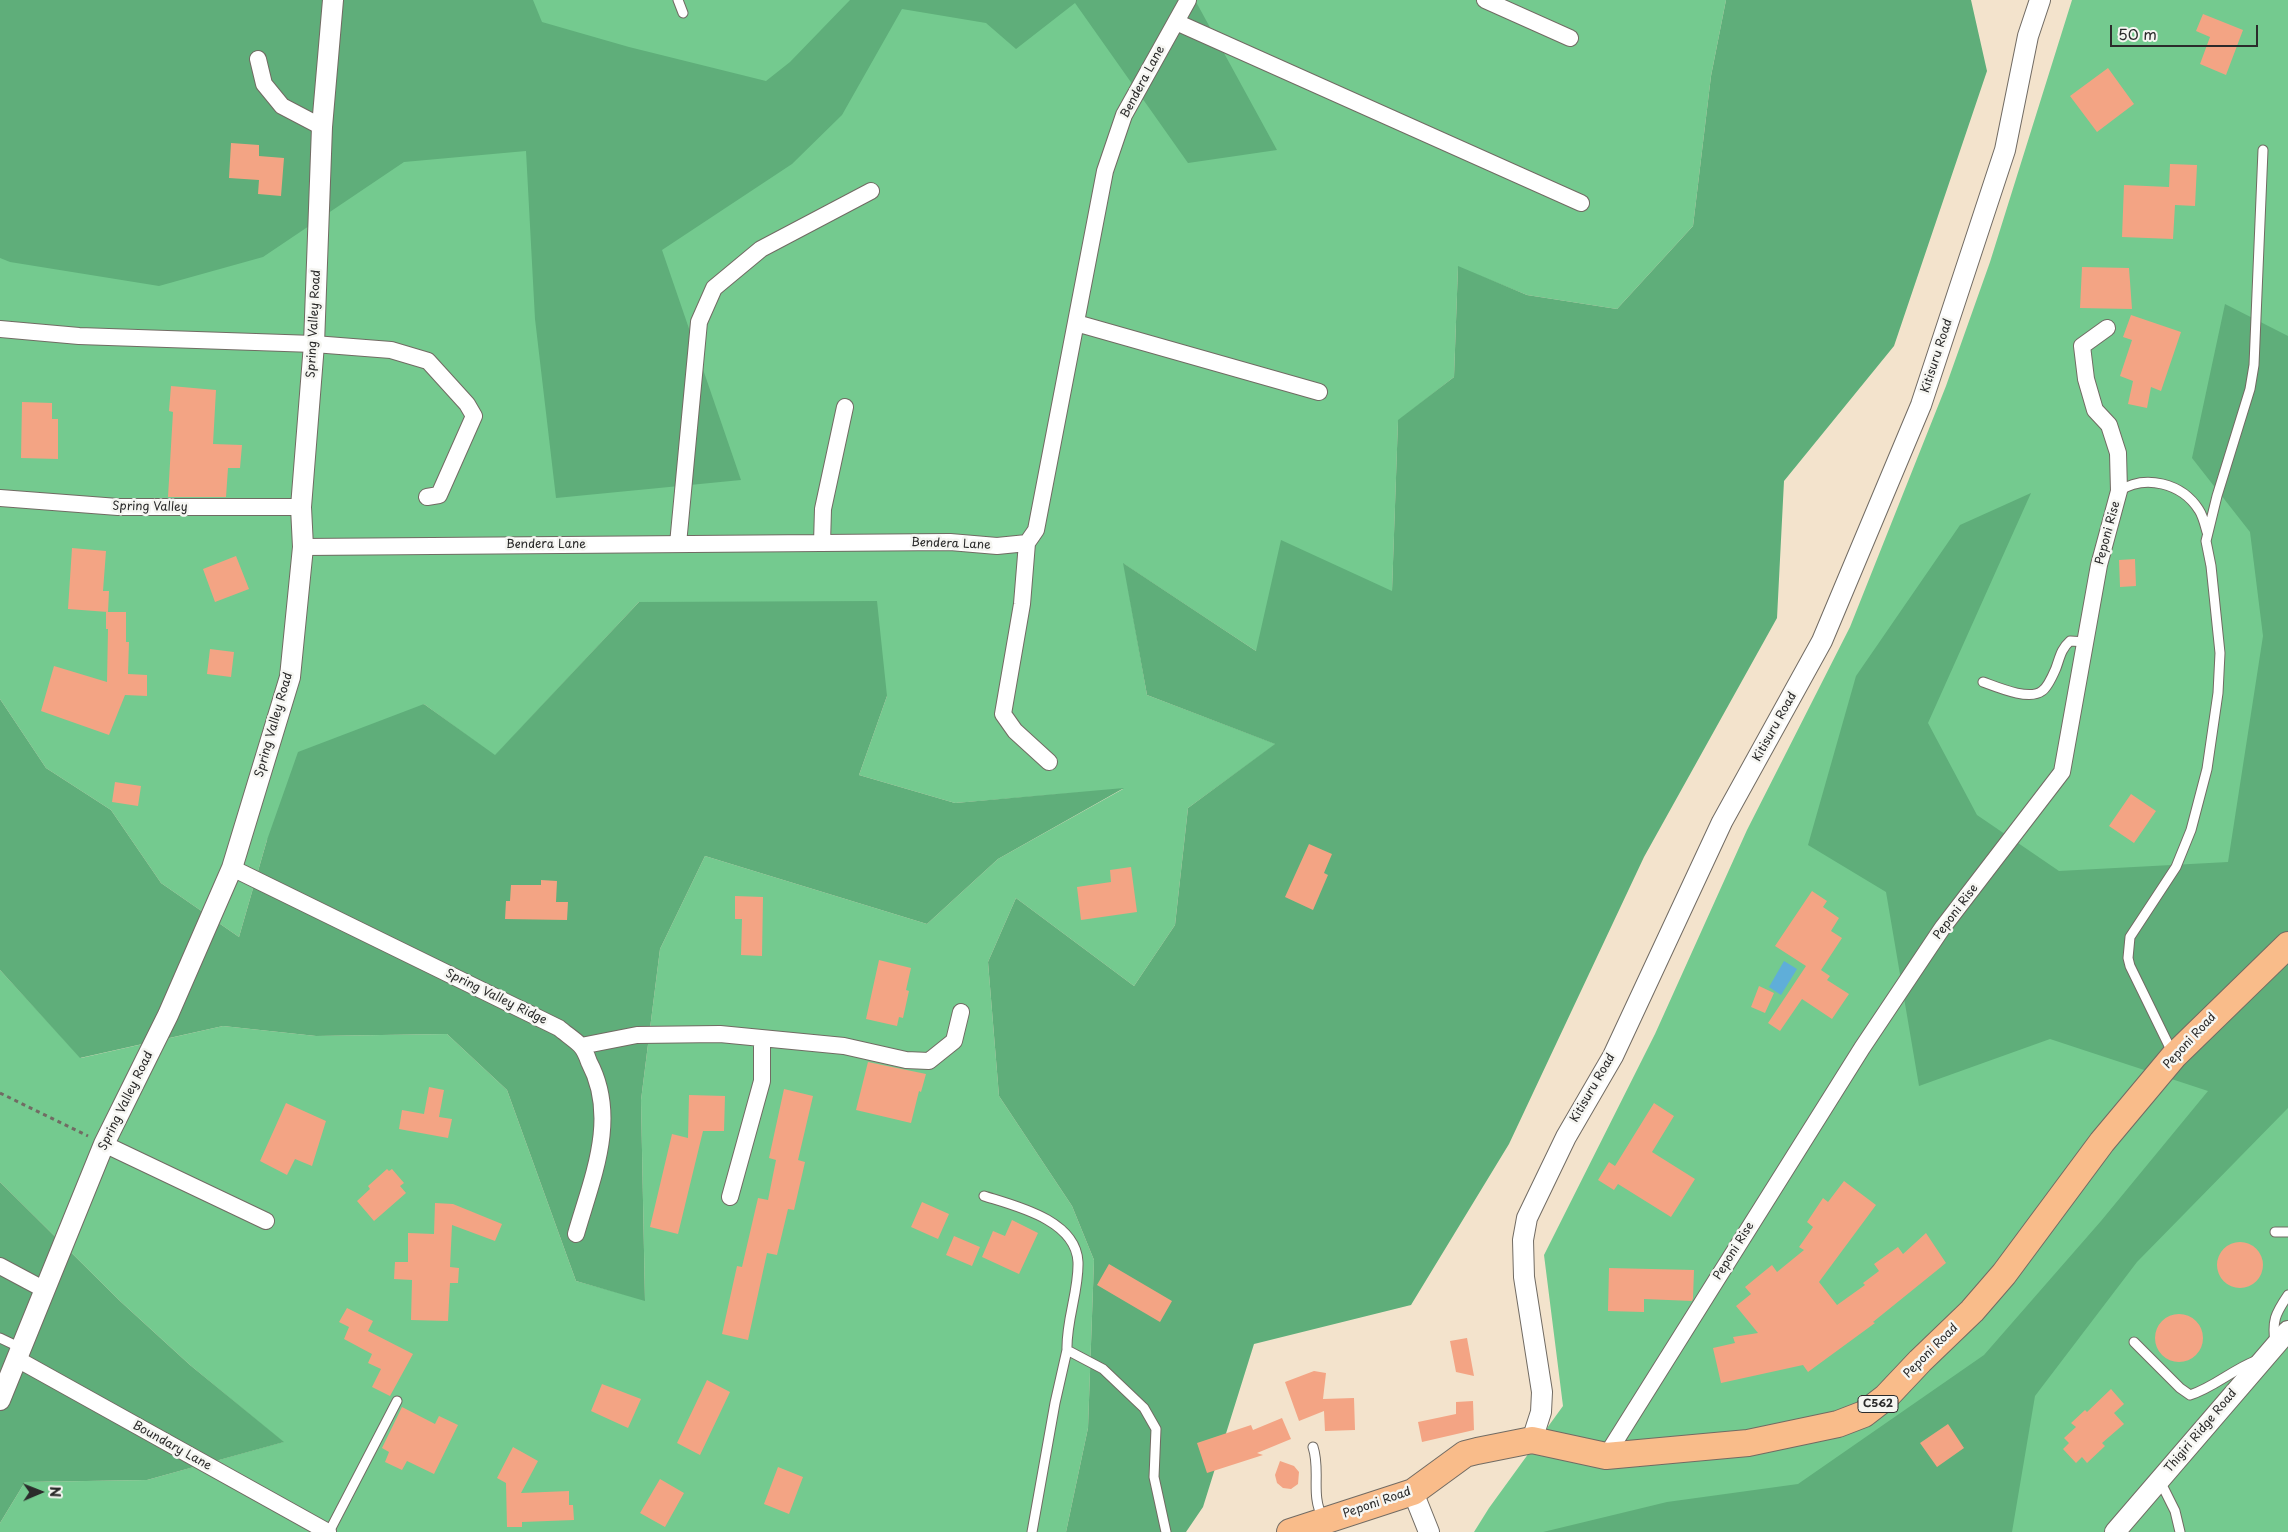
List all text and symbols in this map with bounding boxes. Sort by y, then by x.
scale bar [2113,15,2260,47]
text: 50 m [2118,22,2157,45]
street label: Bendera Lane [1118,43,1168,121]
street label: Spring Valley Road [304,270,324,378]
street label: Kitisuru Road [1918,317,1956,395]
street label: Spring Valley [112,499,188,515]
street label: Peponi Rise [2093,500,2123,566]
street label: Bendera Lane [911,535,991,553]
street label: Bendera Lane [506,538,586,552]
street label: Spring Valley Road [252,671,296,779]
street label: Kitisuru Road [1750,690,1800,764]
street label: Peponi Rise [1931,882,1981,942]
street label: Spring Valley Ridge [443,966,549,1028]
street label: Peponi Road [2161,1010,2219,1072]
street label: Spring Valley Road [96,1049,156,1153]
street label: Kitisuru Road [1568,1051,1618,1125]
street label: Peponi Rise [1711,1220,1757,1282]
street label: Peponi Road [1901,1321,1961,1381]
street label: Thigiri Ridge Road [2162,1386,2240,1476]
road number: C562 [1858,1396,1898,1412]
street label: Boundary Lane [130,1418,214,1474]
north arrow [15,1467,65,1517]
street label: Peponi Road [1341,1485,1413,1521]
text: N [45,1486,66,1497]

